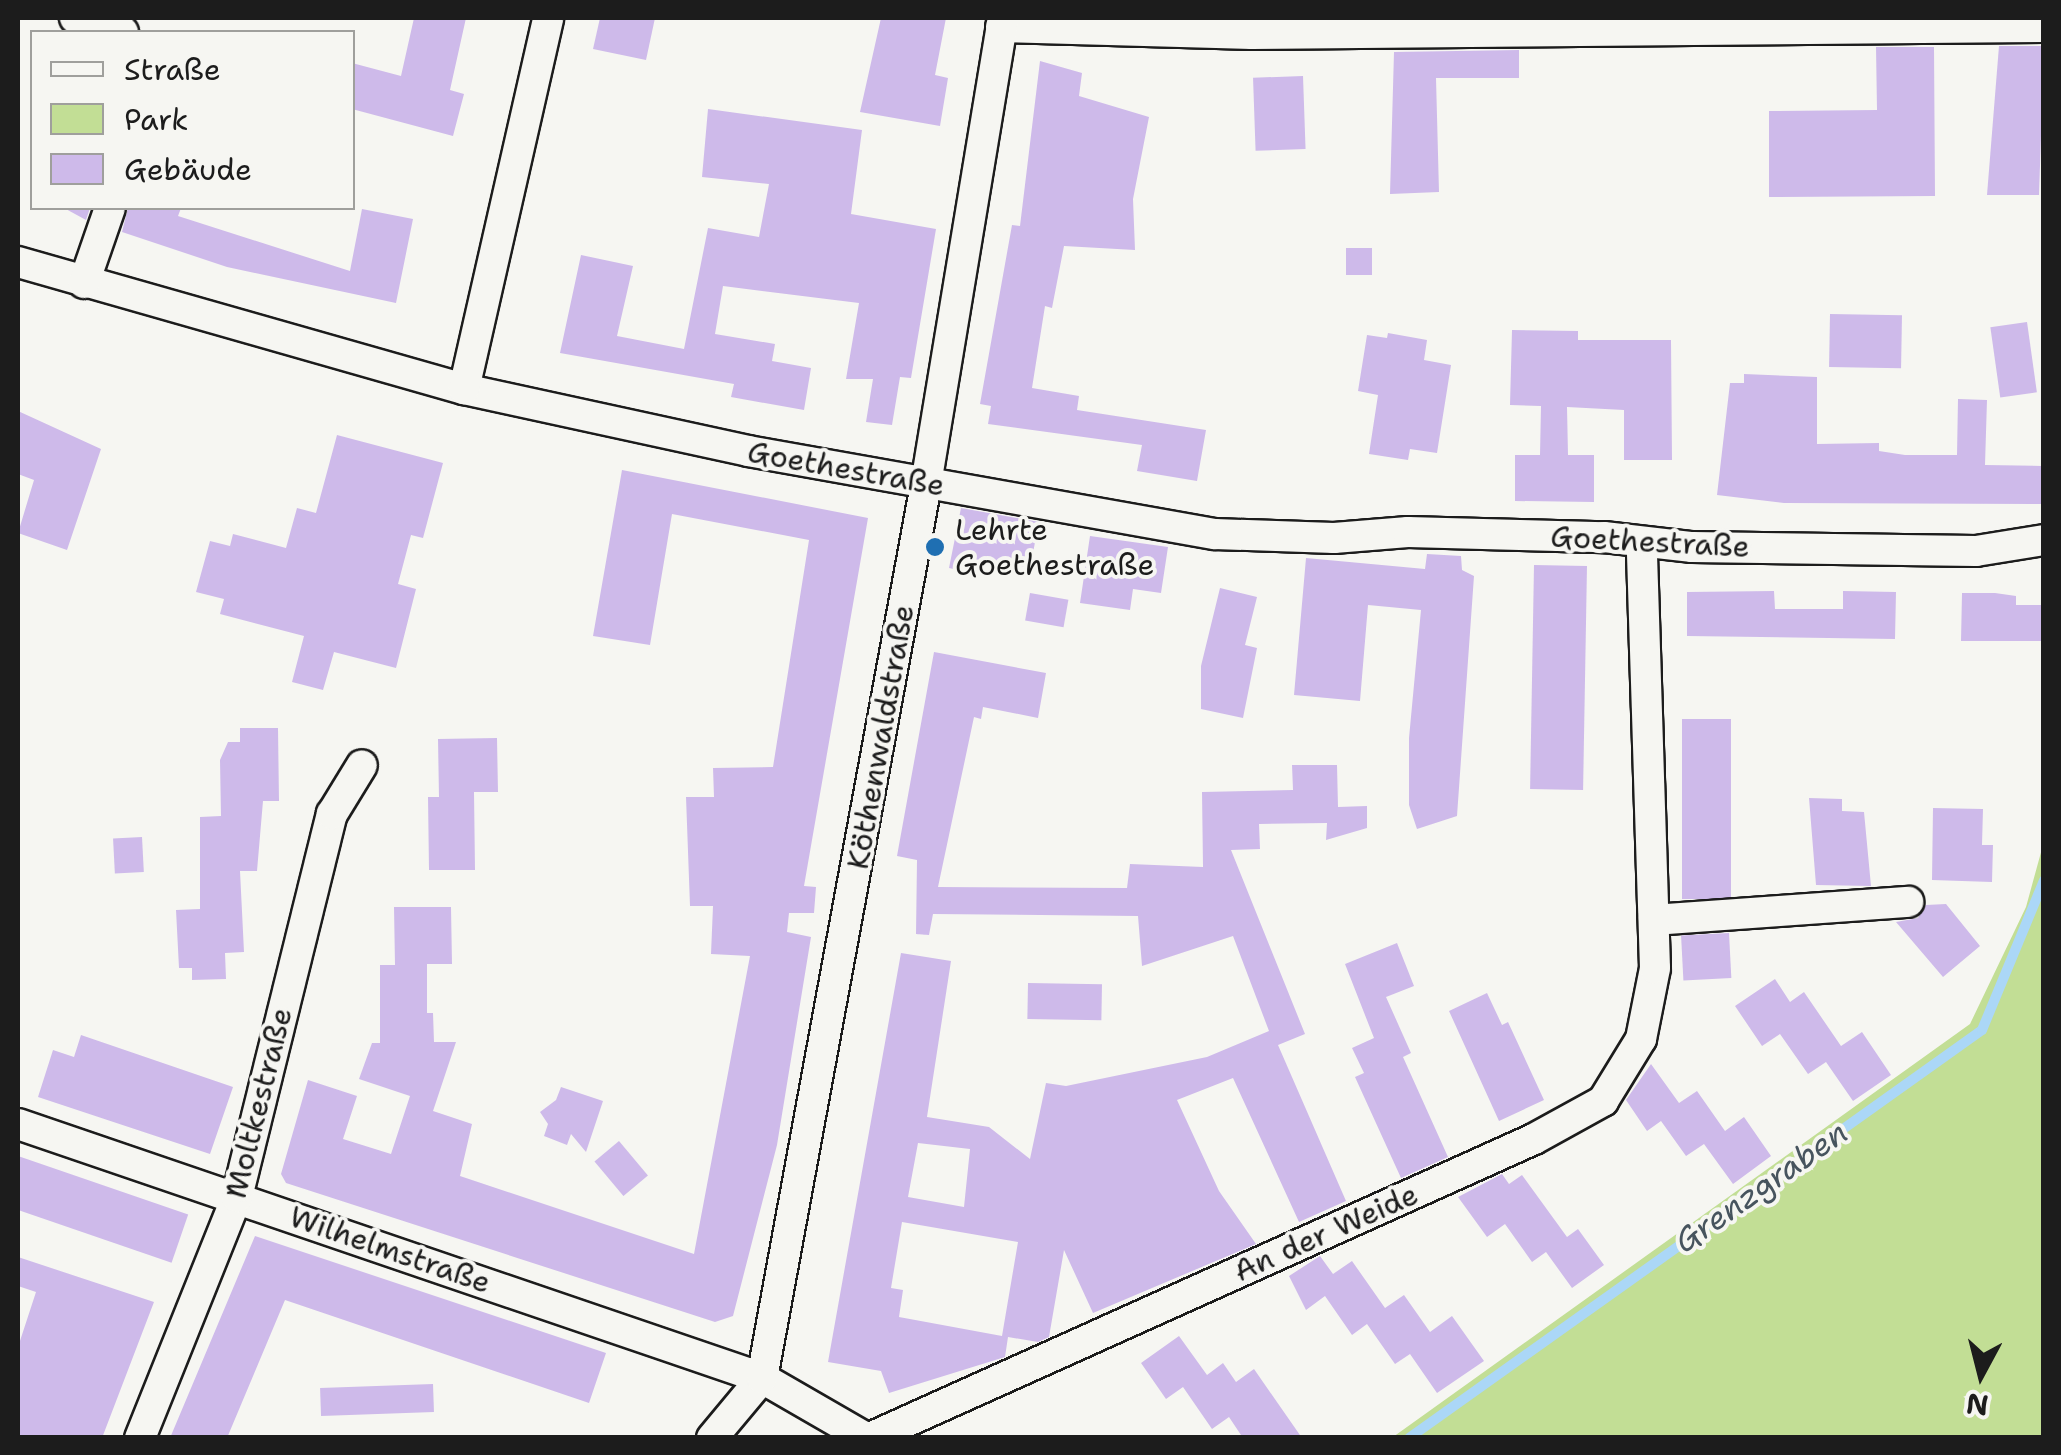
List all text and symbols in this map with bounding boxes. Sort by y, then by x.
legend [30,30,355,210]
text: Straße [124,49,221,90]
text: Park [124,99,188,140]
text: Gebäude [124,149,252,190]
street label: Goethestraße [745,434,947,504]
place label: Lehrte Goethestraße [955,512,1154,582]
street label: Goethestraße [1549,519,1751,565]
marker: Lehrte Goethestraße [924,536,946,558]
street label: Köthenwaldstraße [840,602,922,872]
street label: Moltkestraße [218,1004,300,1202]
water label: Grenzgraben [1667,1113,1855,1261]
street label: An der Weide [1228,1176,1424,1290]
street label: Wilhelmstraße [285,1199,495,1301]
north arrow [1931,1325,2031,1425]
text: N [1964,1385,1991,1425]

